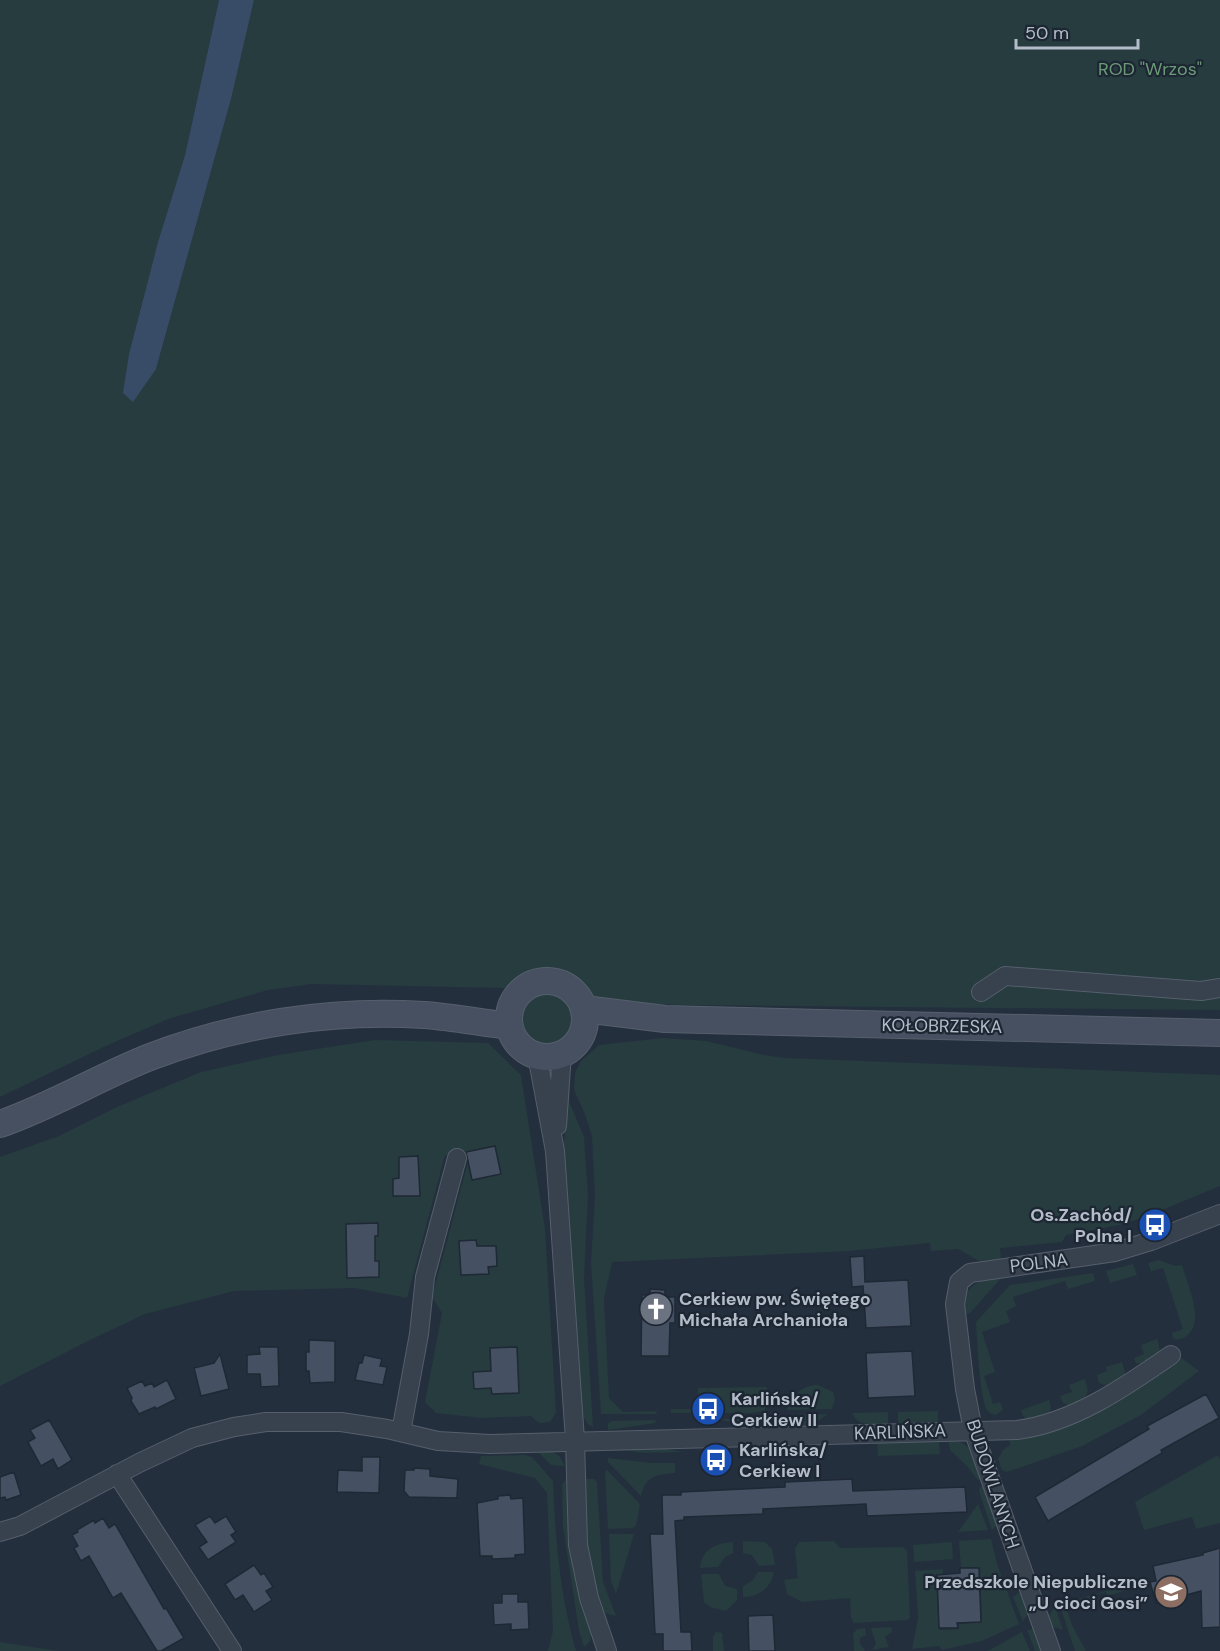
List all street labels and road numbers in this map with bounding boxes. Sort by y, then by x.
street label: KOŁOBRZESKA [881,1013,1003,1039]
street label: POLNA [1009,1248,1069,1278]
street label: BUDOWLANYCH [961,1416,1025,1552]
street label: KARLIŃSKA [854,1418,947,1446]

